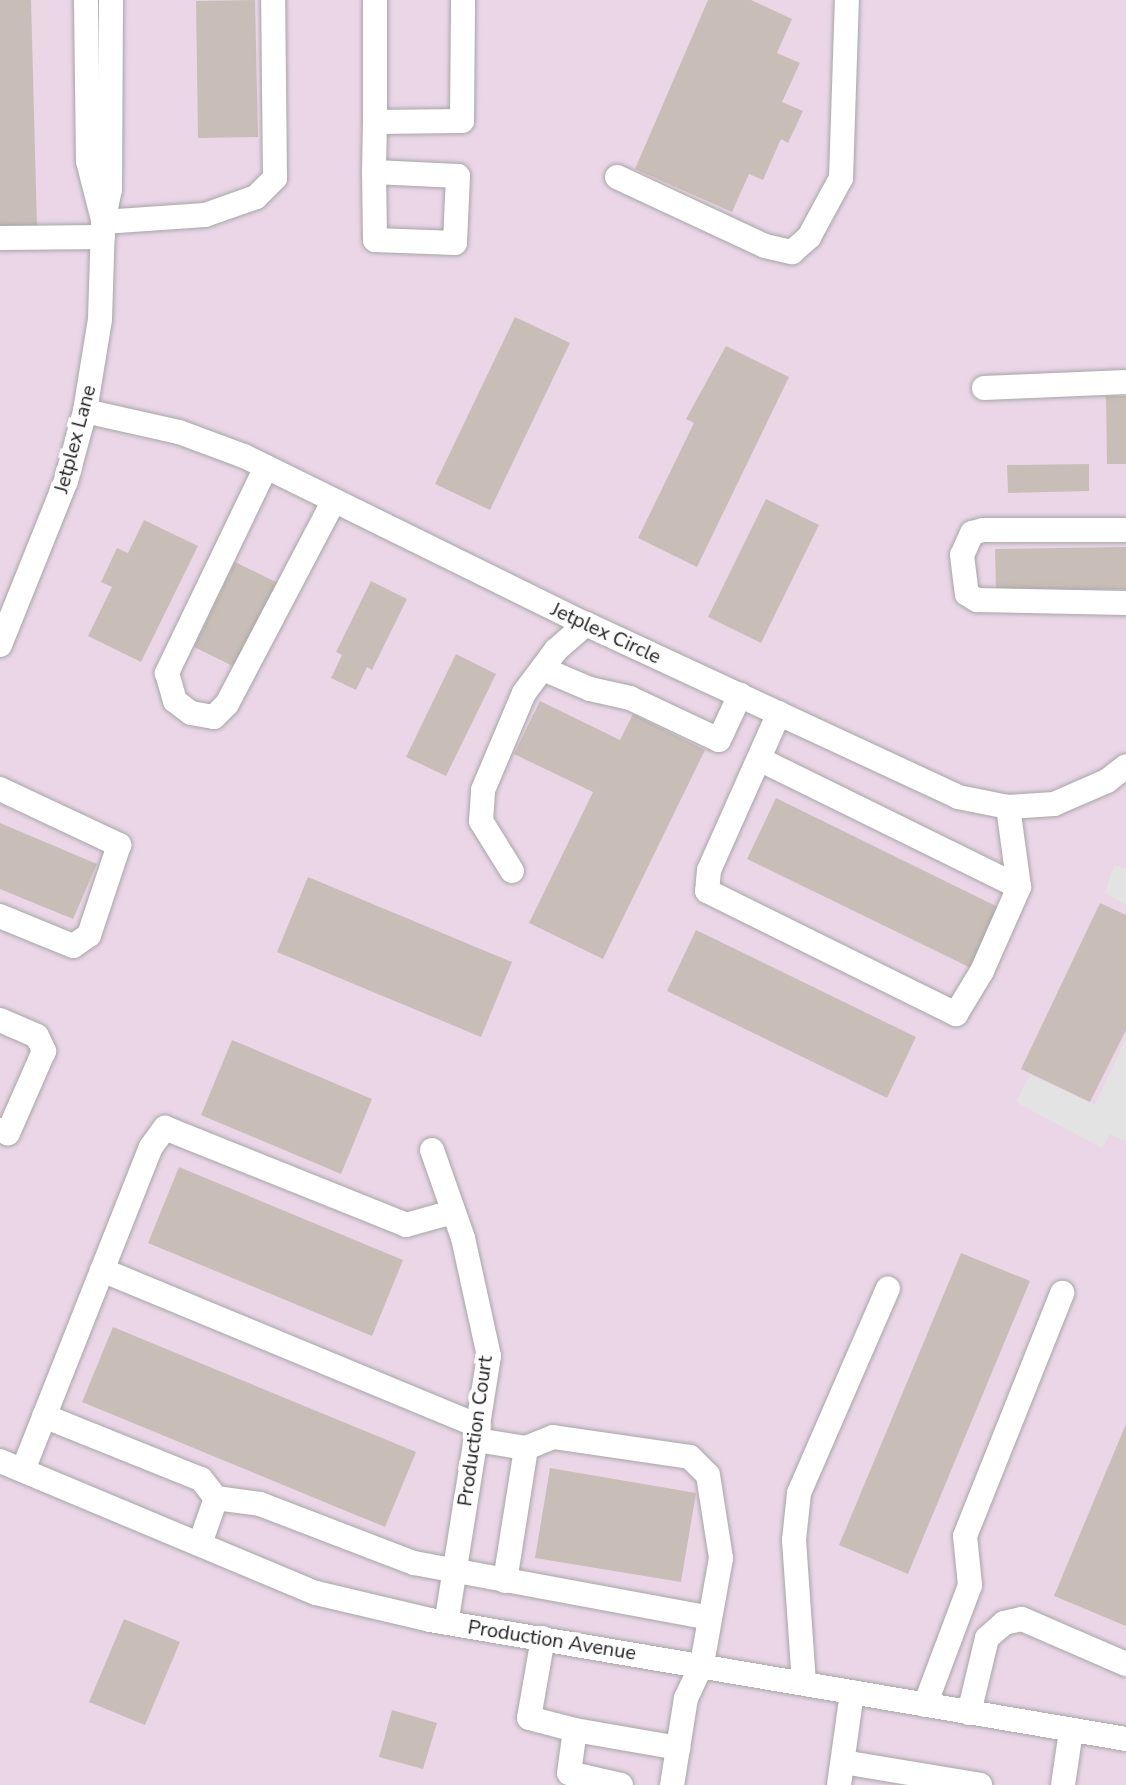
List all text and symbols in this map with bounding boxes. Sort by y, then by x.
street label: Jetplex Lane [49,382,101,496]
street label: Jetplex Circle [547,597,665,669]
street label: Production Court [453,1354,497,1508]
street label: Production Avenue [466,1615,638,1665]

